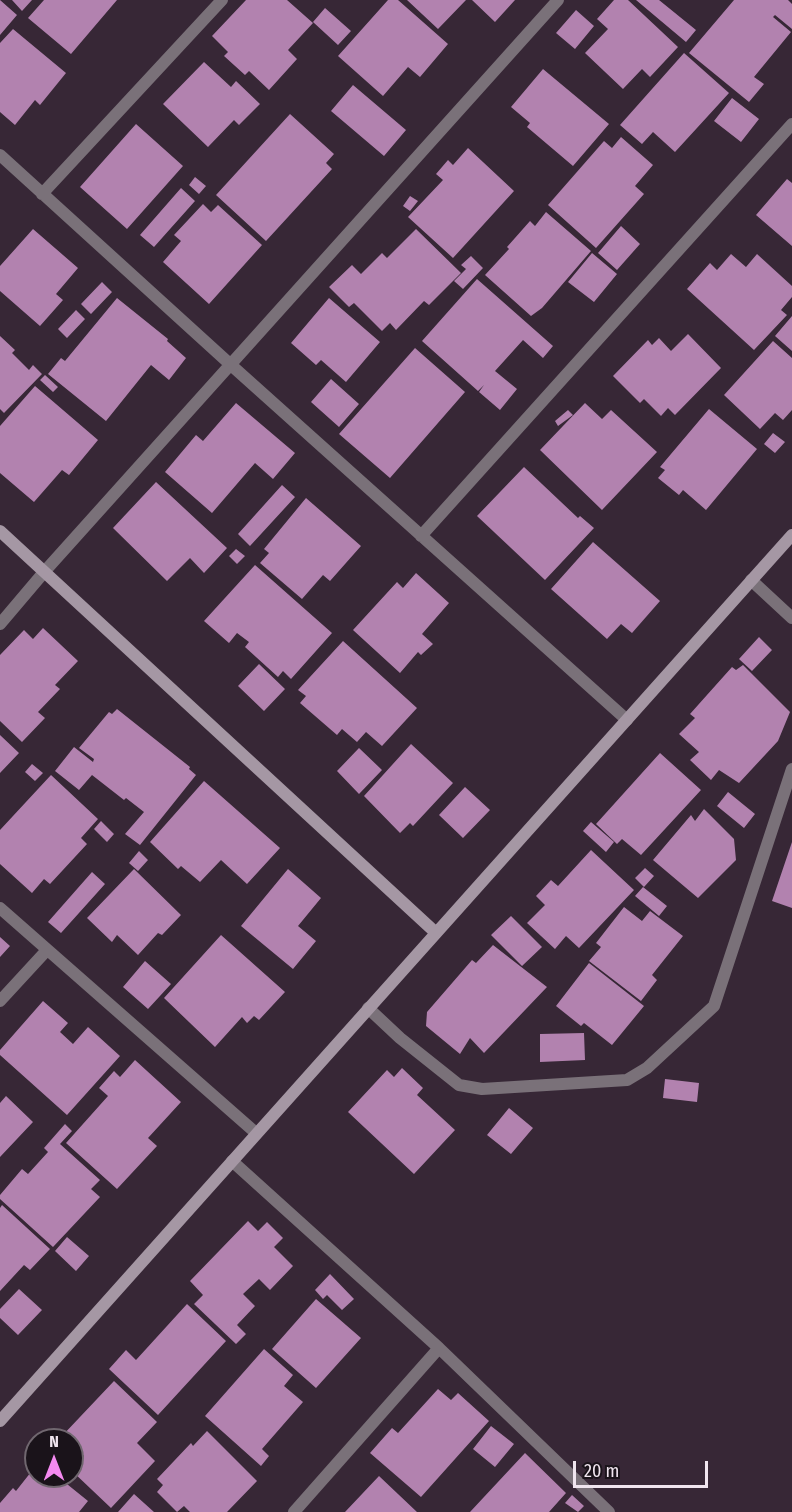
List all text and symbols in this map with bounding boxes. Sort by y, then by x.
north arrow [24,1428,84,1488]
text: N [49,1432,59,1451]
scale bar [576,1449,711,1487]
text: 20 m [584,1460,619,1482]

